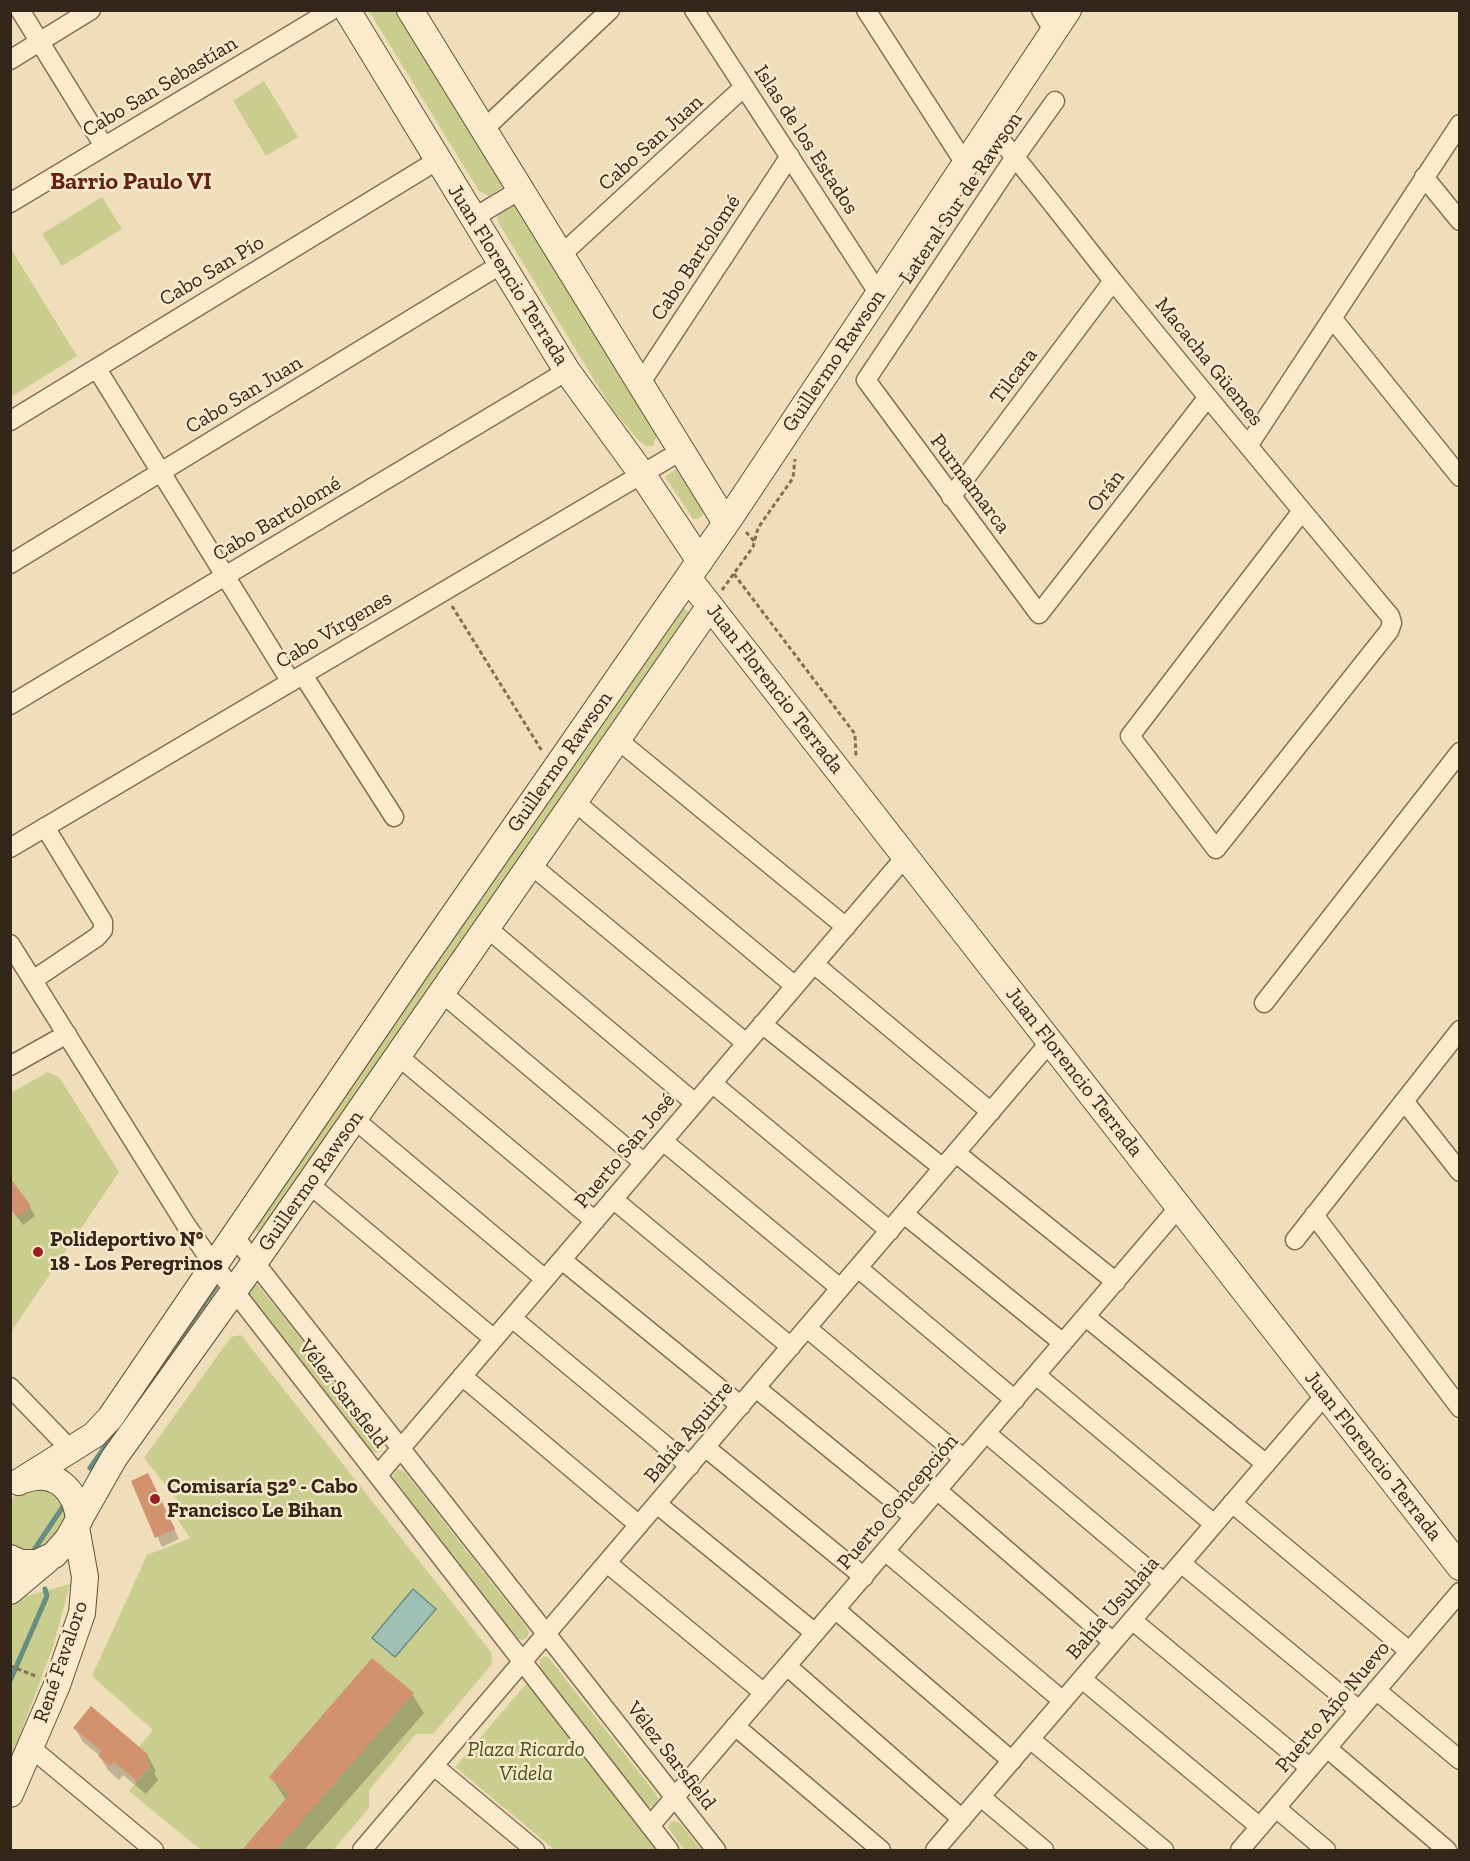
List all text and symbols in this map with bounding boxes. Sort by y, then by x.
street label: Cabo San Sebastían [78,31,242,143]
street label: Islas de los Estados [748,61,864,219]
street label: Cabo San Juan [594,90,708,196]
street label: Lateral Sur de Rawson [894,107,1028,289]
district label: Barrio Paulo VI [50,168,212,196]
street label: Juan Florencio Terrada [442,180,574,370]
street label: Cabo Bartolomé [646,190,746,326]
street label: Cabo San Pío [155,230,269,312]
street label: Guillermo Rawson [777,285,891,437]
street label: Macacha Güemes [1149,293,1269,431]
street label: Tilcara [985,343,1043,409]
street label: Cabo San Juan [181,350,307,440]
street label: Purmamarca [924,429,1016,539]
street label: Orán [1082,465,1130,517]
street label: Cabo Bartolomé [208,471,346,567]
street label: Cabo Vírgenes [271,586,397,674]
street label: Juan Florencio Terrada [701,599,849,779]
street label: Guillermo Rawson [502,687,618,837]
street label: Juan Florencio Terrada [1000,982,1148,1162]
street label: Puerto San José [569,1088,681,1214]
street label: Guillermo Rawson [253,1106,369,1256]
place label: Polideportivo N° 18 - Los Peregrinos [50,1227,223,1277]
marker: Polideportivo N° 18 - Los Peregrinos [31,1245,45,1259]
street label: Vélez Sarsfield [293,1335,393,1453]
street label: Juan Florencio Terrada [1299,1366,1447,1546]
street label: Bahía Aguirre [639,1376,739,1488]
street label: Puerto Concepción [832,1429,964,1575]
place label: Comisaría 52° - Cabo Francisco Le Bihan [167,1474,358,1524]
marker: Comisaría 52° - Cabo Francisco Le Bihan [148,1492,162,1506]
street label: Bahía Usuhaia [1061,1551,1165,1665]
street label: René Favaloro [28,1598,94,1726]
street label: Puerto Año Nuevo [1270,1636,1396,1778]
street label: Vélez Sarsfield [621,1697,721,1815]
park label: Plaza Ricardo Videla [467,1737,585,1787]

